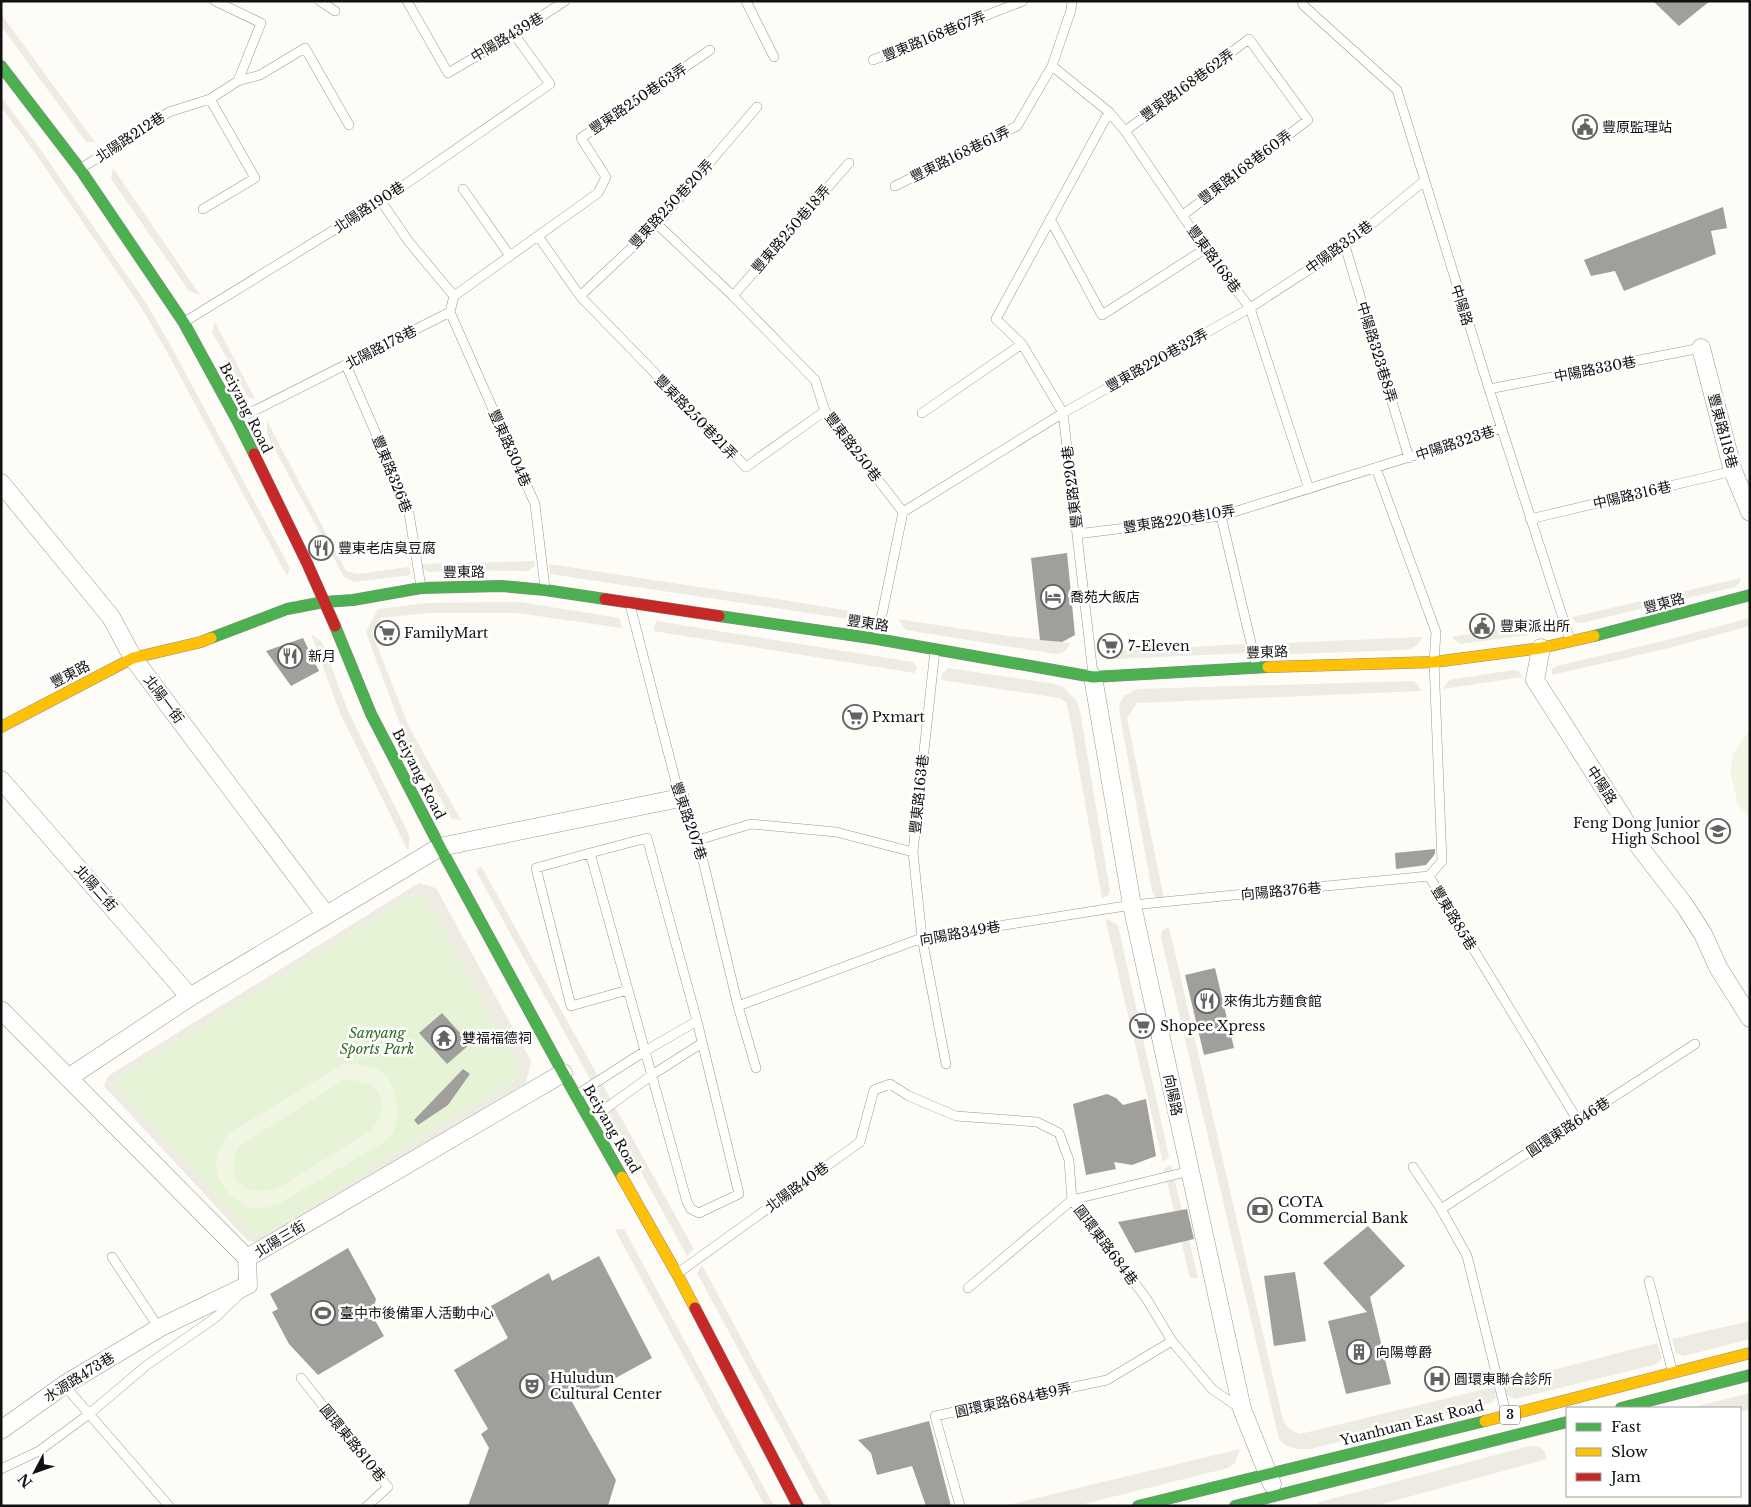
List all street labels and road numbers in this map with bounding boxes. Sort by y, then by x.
street label: 豐東路168巷67弄 [880,7,988,65]
street label: 中陽路439巷 [467,8,547,66]
street label: 豐東路168巷62弄 [1137,45,1237,125]
street label: 豐東路250巷63弄 [586,60,690,138]
street label: 北陽路212巷 [92,108,168,166]
street label: 豐東路168巷61弄 [907,122,1013,186]
street label: 豐東路168巷60弄 [1195,126,1295,208]
street label: 豐東路250巷20弄 [625,156,717,252]
street label: 北陽路190巷 [330,177,408,237]
street label: 豐東路250巷18弄 [748,181,834,277]
street label: 中陽路351巷 [1302,217,1376,277]
street label: 豐東路168巷 [1183,221,1245,297]
street label: 中陽路 [1447,282,1477,328]
street label: 中陽路323巷8弄 [1353,299,1401,405]
street label: 北陽路178巷 [342,321,420,373]
street label: 豐東路220巷32弄 [1103,324,1211,396]
street label: 中陽路330巷 [1552,352,1638,386]
street label: Beiyang Road [215,360,277,457]
street label: 豐東路250巷21弄 [651,371,741,463]
street label: 豐東路118巷 [1704,391,1742,471]
street label: 豐東路304巷 [485,407,535,489]
street label: 豐東路250巷 [821,409,885,485]
street label: 中陽路323巷 [1413,422,1497,464]
street label: 豐東路326巷 [368,432,416,516]
street label: 豐東路220巷 [1058,445,1086,529]
street label: 中陽路316巷 [1591,477,1673,513]
street label: 豐東路220巷10弄 [1122,501,1236,537]
street label: 豐東路 [443,563,485,581]
street label: 豐東路 [1641,589,1687,617]
street label: 豐東路 [846,611,890,635]
street label: 豐東路 [1246,642,1288,662]
street label: 豐東路 [47,656,93,692]
street label: 北陽一街 [140,671,188,727]
street label: Beiyang Road [388,726,450,823]
street label: 豐東路163巷 [906,753,932,835]
street label: 中陽路 [1583,762,1621,808]
street label: 豐東路207巷 [667,779,711,863]
street label: 北陽二街 [71,861,121,915]
street label: 向陽路376巷 [1240,879,1322,903]
street label: 豐東路85巷 [1428,882,1480,954]
street label: 向陽路349巷 [918,917,1002,949]
street label: 向陽路 [1160,1073,1186,1117]
street label: Beiyang Road [579,1082,645,1177]
street label: 圓環東路646巷 [1523,1093,1613,1161]
street label: 北陽路40巷 [762,1158,832,1216]
street label: 圓環東路684巷 [1070,1201,1142,1289]
street label: 北陽三街 [251,1217,309,1261]
street label: 水源路473巷 [40,1348,118,1406]
street label: 圓環東路684巷9弄 [953,1379,1073,1421]
street label: Yuanhuan East Road [1337,1396,1486,1450]
street label: 圓環東路810巷 [316,1401,390,1485]
road number: 3 [1500,1406,1520,1424]

